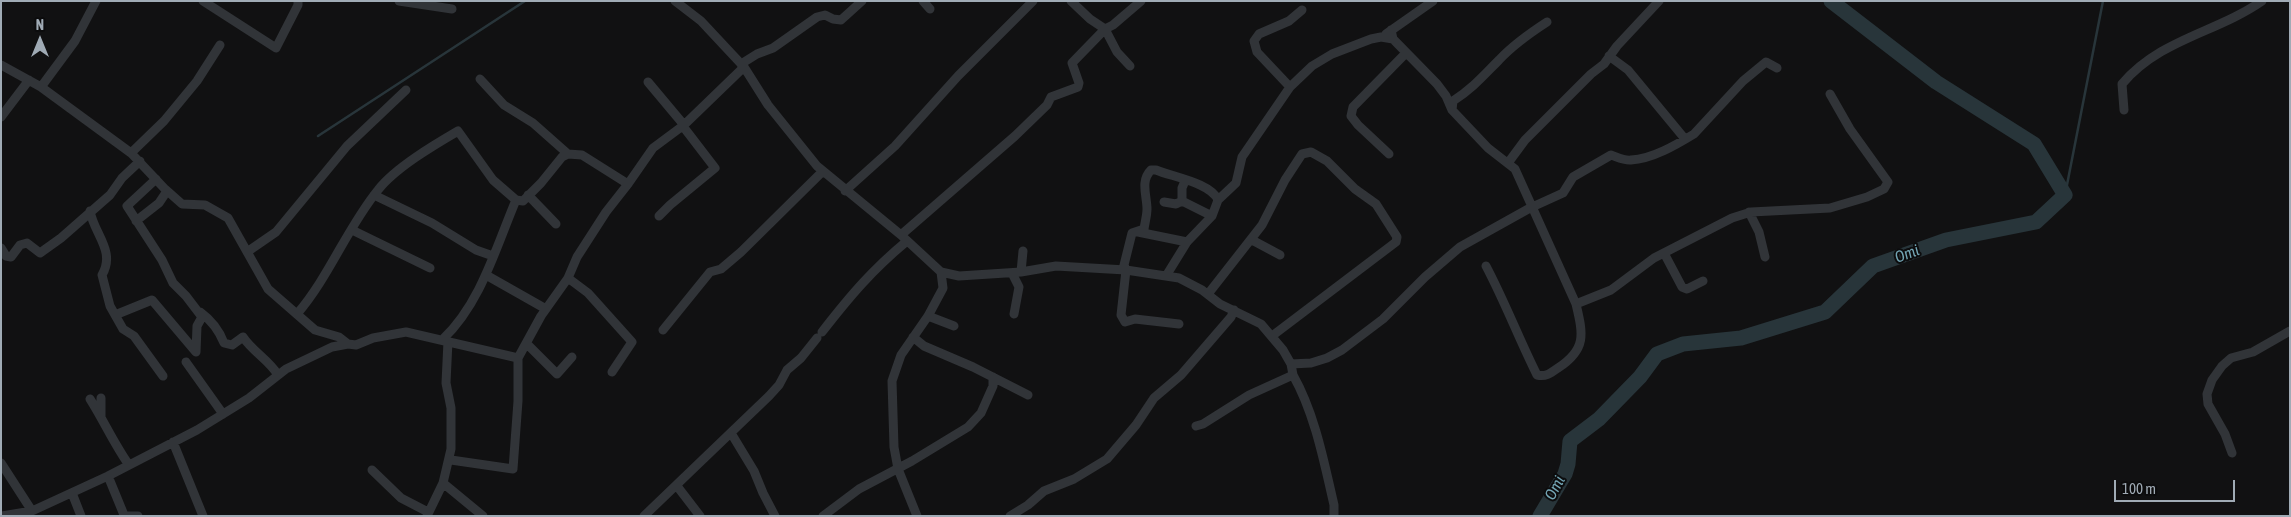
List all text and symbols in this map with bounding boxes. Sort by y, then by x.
north arrow [15,15,65,65]
text: N [36,17,44,33]
water label: Omi [1892,241,1922,267]
scale bar [2116,470,2237,502]
water label: Omi [1541,473,1569,503]
text: 100 m [2122,480,2156,497]

